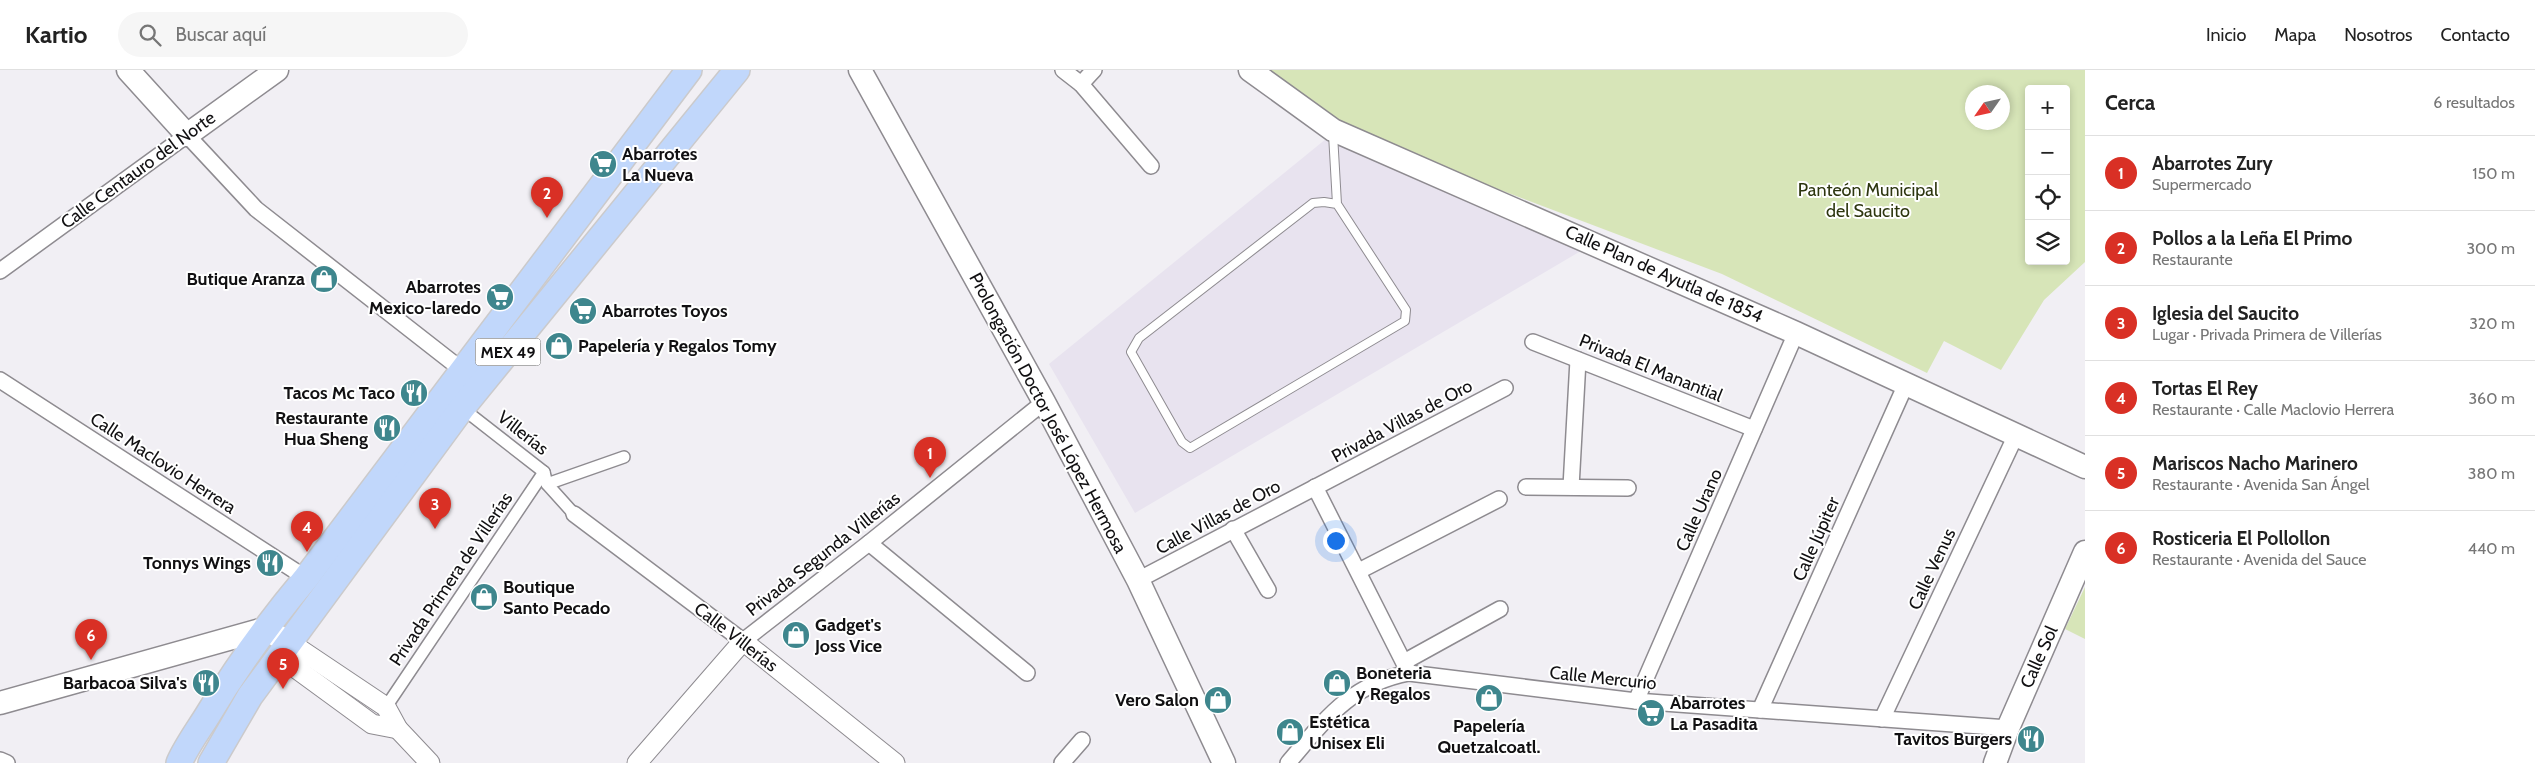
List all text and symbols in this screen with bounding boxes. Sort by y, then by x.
search box [118,12,468,57]
text: Kartio [25,20,88,49]
icon: search [136,21,164,49]
text: Buscar aquí [176,23,266,46]
text: Inicio [2206,24,2246,46]
text: Mapa [2274,24,2316,46]
text: Nosotros [2344,24,2413,46]
text: Contacto [2441,24,2510,46]
north arrow [1965,85,2010,130]
map controls [2025,85,2070,265]
button: + [2025,85,2070,130]
text: Cerca [2105,90,2155,115]
text: 6 resultados [2433,93,2515,112]
street label: Calle Centauro del Norte [56,107,220,233]
button: − [2025,130,2070,175]
place label: Abarrotes La Nueva [622,143,698,186]
supermarket icon: Abarrotes La Nueva [588,149,618,179]
text: Abarrotes Zury [2152,152,2273,175]
text: 1 [2118,164,2124,183]
text: 150 m [2472,164,2515,183]
button: locate [2025,175,2070,220]
text: Supermercado [2152,175,2252,194]
pin: 2 [531,177,563,218]
park label: Panteón Municipal del Saucito [1798,179,1939,222]
street label: Calle Plan de Ayutla de 1854 [1562,220,1766,328]
button: layers [2025,220,2070,265]
text: Pollos a la Leña El Primo [2152,227,2352,250]
text: 2 [2117,239,2125,258]
text: 300 m [2466,239,2515,258]
text: Restaurante [2152,250,2233,269]
shop icon: Butique Aranza [309,264,339,294]
place label: Butique Aranza [186,268,305,290]
street label: Prolongación Doctor José López Hermosa [964,269,1132,557]
place label: Abarrotes Mexico-laredo [369,276,481,319]
supermarket icon: Abarrotes Mexico-laredo [485,282,515,312]
supermarket icon: Abarrotes Toyos [568,296,598,326]
place label: Abarrotes Toyos [602,300,728,322]
text: Iglesia del Saucito [2152,302,2299,325]
text: 3 [2117,314,2125,333]
text: 320 m [2469,314,2515,333]
text: Lugar · Privada Primera de Villerías [2152,325,2382,344]
street label: Privada El Manantial [1576,329,1727,407]
shop icon: Papelería y Regalos Tomy [544,331,574,361]
place label: Papelería y Regalos Tomy [578,335,777,357]
road number: MEX 49 [476,338,540,366]
street label: Privada Villas de Oro [1328,375,1476,467]
text: Tortas El Rey [2152,377,2258,400]
restaurant icon: Tacos Mc Taco [399,378,429,408]
place label: Tacos Mc Taco [284,382,395,404]
text: 4 [2116,389,2126,408]
text: 360 m [2468,389,2515,408]
text: Restaurante · Calle Maclovio Herrera [2152,400,2394,419]
street label: Villerías [493,406,553,460]
place label: Restaurante Hua Sheng [275,407,368,450]
street label: Calle Maclovio Herrera [86,408,240,519]
restaurant icon: Restaurante Hua Sheng [372,413,402,443]
pin: 1 [914,437,946,478]
text: Mariscos Nacho Marinero [2152,452,2358,475]
text: 5 [2117,464,2125,483]
text: 380 m [2468,464,2515,483]
street label: Calle Urano [1671,465,1727,555]
street label: Calle Villas de Oro [1152,475,1284,559]
text: Restaurante · Avenida San Ángel [2152,475,2370,494]
street label: Privada Segunda Villerías [742,487,904,621]
street label: Privada Primera de Villerías [385,488,517,670]
pin: 3 [419,488,451,529]
street label: Calle Júpiter [1788,493,1844,585]
pin: 4 [291,511,323,552]
street label: Calle Venus [1904,525,1960,613]
text: Rosticeria El Pollollon [2152,527,2330,550]
your location [1323,528,1349,554]
text: 6 [2117,539,2126,558]
text: 440 m [2468,539,2515,558]
restaurant icon: Tonnys Wings [255,548,285,578]
text: Restaurante · Avenida del Sauce [2152,550,2367,569]
place label: Tonnys Wings [143,552,251,574]
place label: Boutique Santo Pecado [503,576,610,619]
shop icon: Boutique Santo Pecado [469,582,499,612]
street label: Calle Villerías [690,597,782,677]
place label: Gadget's Joss Vice [814,614,882,657]
pin: 6 [75,619,107,660]
shop icon: Gadget's Joss Vice [781,620,811,650]
street label: Calle Sol [2016,622,2063,692]
pin: 5 [267,648,299,689]
street label: Calle Mercurio [1548,661,1658,695]
place label: Boneteria y Regalos [1356,662,1431,705]
restaurant icon: Barbacoa Silva's [191,668,221,698]
shop icon: Boneteria y Regalos [1322,668,1352,698]
place label: Barbacoa Silva's [63,672,187,694]
shop icon: Papelería Quetzalcoatl. [1474,683,1504,713]
shop icon: Vero Salon [1203,685,1233,715]
place label: Vero Salon [1115,689,1199,711]
place label: Abarrotes La Pasadita [1670,692,1758,735]
supermarket icon: Abarrotes La Pasadita [1636,698,1666,728]
place label: Estética Unisex Eli [1309,711,1385,754]
place label: Papelería Quetzalcoatl. [1437,715,1541,758]
shop icon: Estética Unisex Eli [1275,717,1305,747]
restaurant icon: Tavitos Burgers [2016,724,2046,754]
place label: Tavitos Burgers [1894,728,2012,750]

